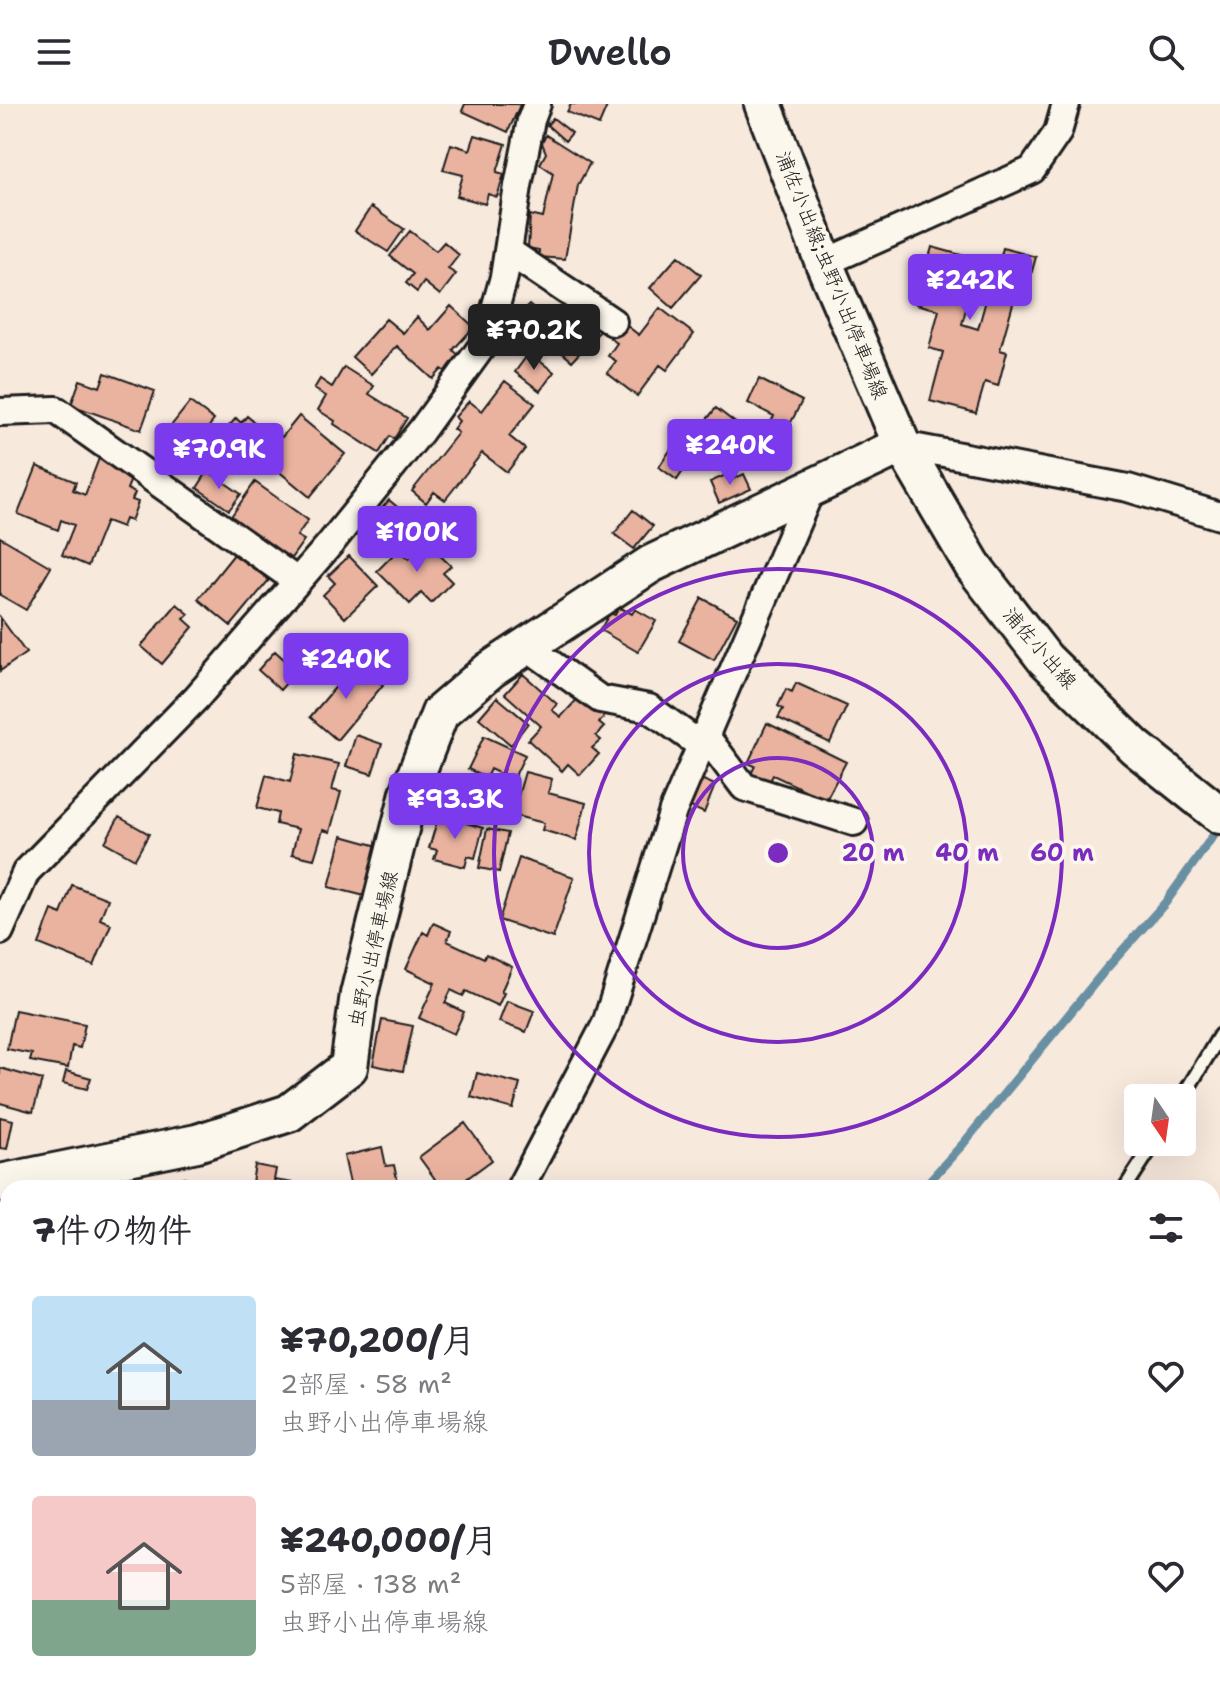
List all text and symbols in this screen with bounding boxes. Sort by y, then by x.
text: Dwello [548,28,672,77]
icon: menu [32,30,76,74]
icon: search [1144,30,1188,74]
street label: 浦佐小出線;虫野小出停車場線 [770,147,894,403]
pin: ¥242K [914,254,1026,322]
text: ¥242K [926,262,1014,297]
pin: ¥70.2K [469,304,599,372]
text: ¥70.2K [486,312,582,347]
pin: ¥240K [674,419,786,487]
pin: ¥70.9K [154,423,284,491]
text: ¥240K [685,427,775,462]
text: ¥70.9K [173,431,265,466]
pin: ¥100K [361,506,473,574]
text: ¥100K [376,514,458,549]
street label: 浦佐小出線 [997,602,1083,694]
pin: ¥240K [290,633,402,701]
text: ¥240K [301,641,391,676]
pin: ¥93.3K [390,773,520,841]
text: ¥93.3K [407,781,503,816]
text: 20 m [841,837,905,869]
text: 40 m [935,837,999,869]
text: 60 m [1030,837,1094,869]
centre of rings [764,839,792,867]
street label: 虫野小出停車場線 [342,868,404,1030]
north arrow [1124,1084,1196,1156]
map controls [1124,1084,1196,1156]
icon: filters [1144,1206,1188,1250]
text: 7件の物件 [32,1207,192,1253]
text: ¥70,200/月 [280,1317,475,1363]
icon: home [96,1328,192,1424]
icon: heart [1144,1354,1188,1398]
text: 2部屋 · 58 m² [280,1366,452,1401]
text: 虫野小出停車場線 [280,1404,488,1439]
text: ¥240,000/月 [280,1517,498,1563]
icon: home [96,1528,192,1624]
icon: heart [1144,1554,1188,1598]
text: 5部屋 · 138 m² [280,1566,462,1601]
text: 虫野小出停車場線 [280,1604,488,1639]

